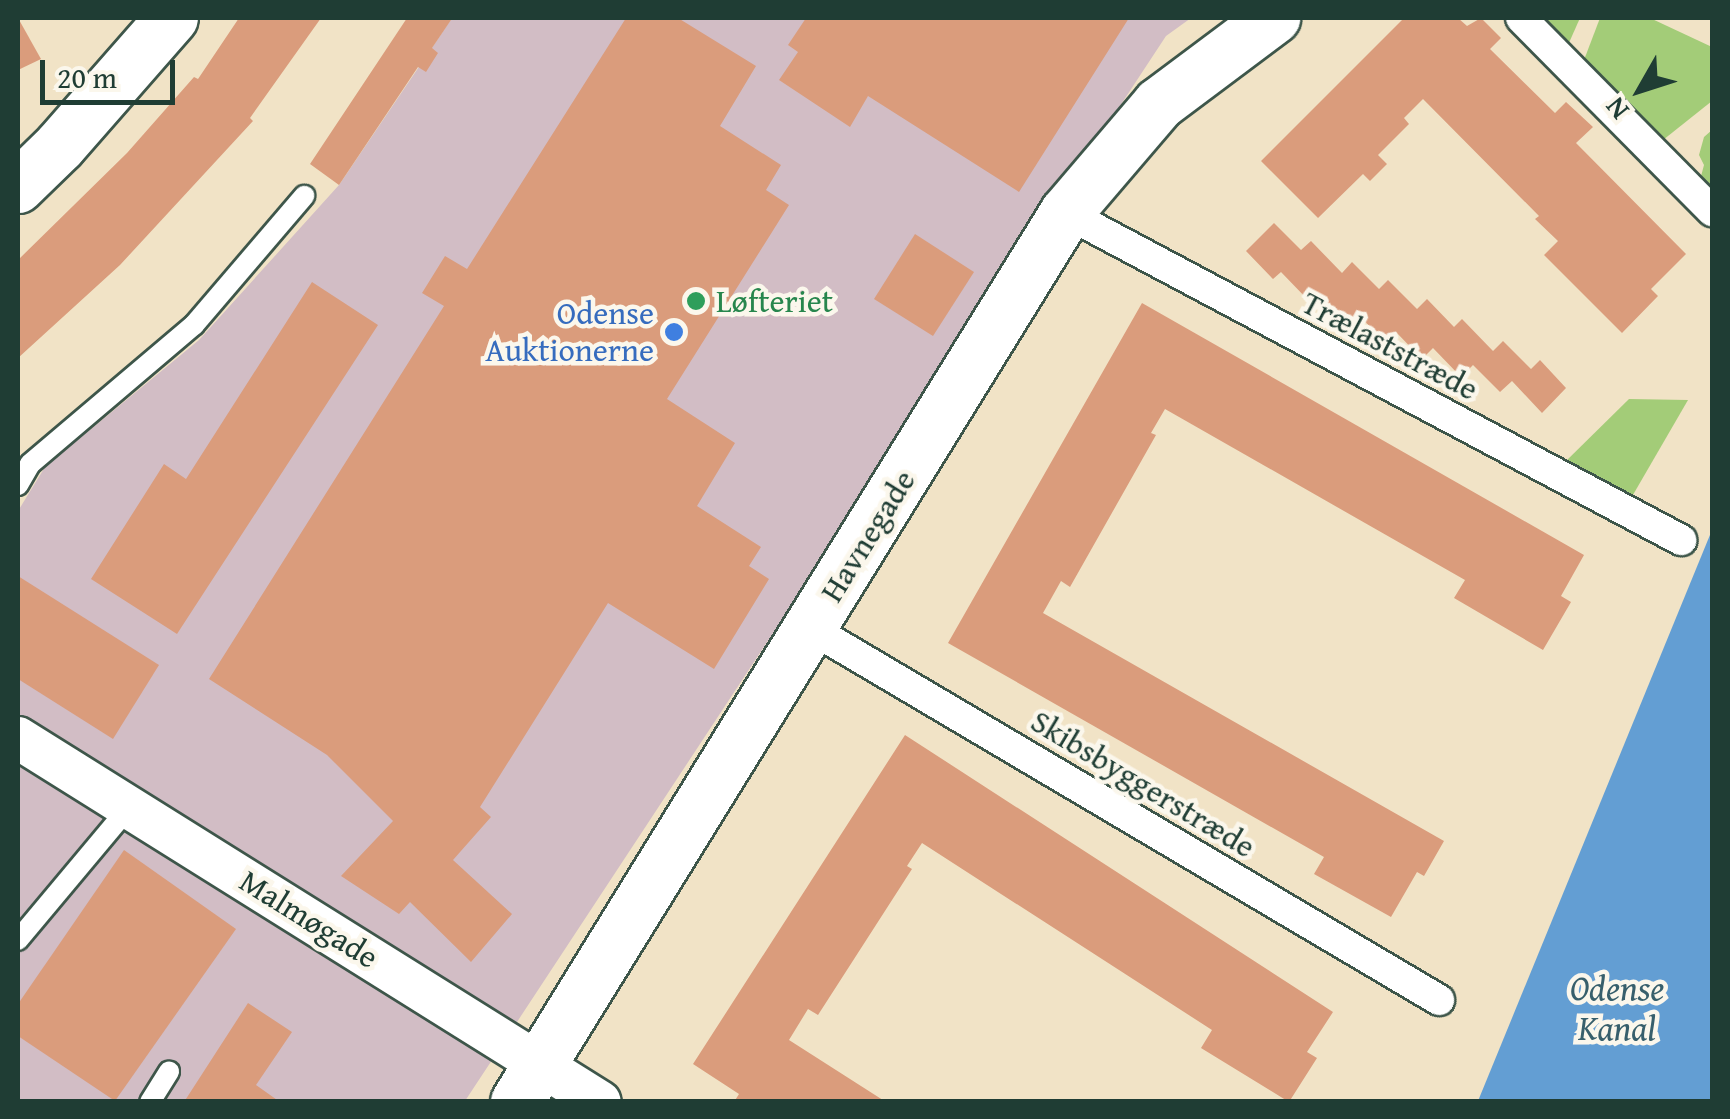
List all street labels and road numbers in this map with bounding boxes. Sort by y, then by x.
street label: Trælaststræde [1295,284,1485,408]
street label: Havnegade [813,463,923,609]
street label: Skibsbyggerstræde [1024,702,1262,866]
street label: Malmøgade [233,861,385,977]

